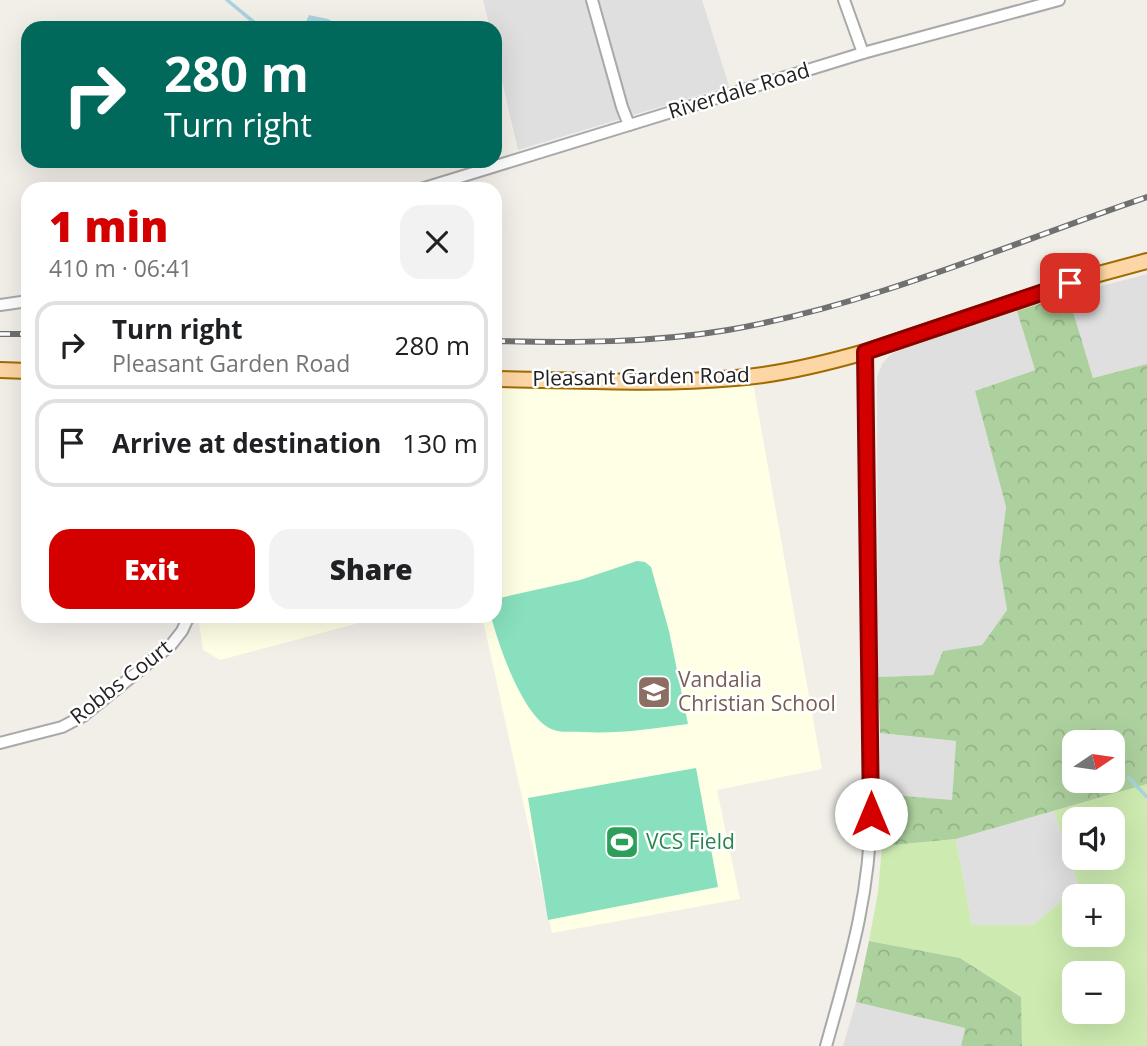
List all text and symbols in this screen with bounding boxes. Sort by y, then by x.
text: 280 m [164,40,309,106]
icon: right [49,49,140,140]
street label: Riverdale Road [665,55,813,125]
text: Turn right [164,103,312,146]
text: 1 min [49,197,168,254]
button: close [400,205,474,279]
text: 410 m · 06:41 [49,252,192,284]
pin [1040,253,1100,313]
icon: arrive [1051,264,1089,302]
text: Turn right [112,311,243,347]
icon: right [53,326,91,364]
text: 280 m [395,327,470,363]
text: Pleasant Garden Road [112,347,350,379]
street label: Pleasant Garden Road [532,360,750,392]
icon: arrive [53,424,91,462]
text: Arrive at destination [112,425,381,461]
text: 130 m [402,425,478,461]
button: Exit [49,529,255,609]
button: Share [269,529,474,609]
street label: Robbs Court [64,633,177,730]
place label: Vandalia Christian School [678,665,836,717]
school or university icon: Vandalia Christian School [635,673,673,711]
north arrow [1062,730,1125,793]
map controls [1062,730,1125,1024]
position arrow [834,777,908,851]
button: sound [1062,807,1125,870]
sports icon: VCS Field [603,823,641,861]
place label: VCS Field [646,827,735,855]
button: + [1062,884,1125,947]
button: − [1062,961,1125,1024]

